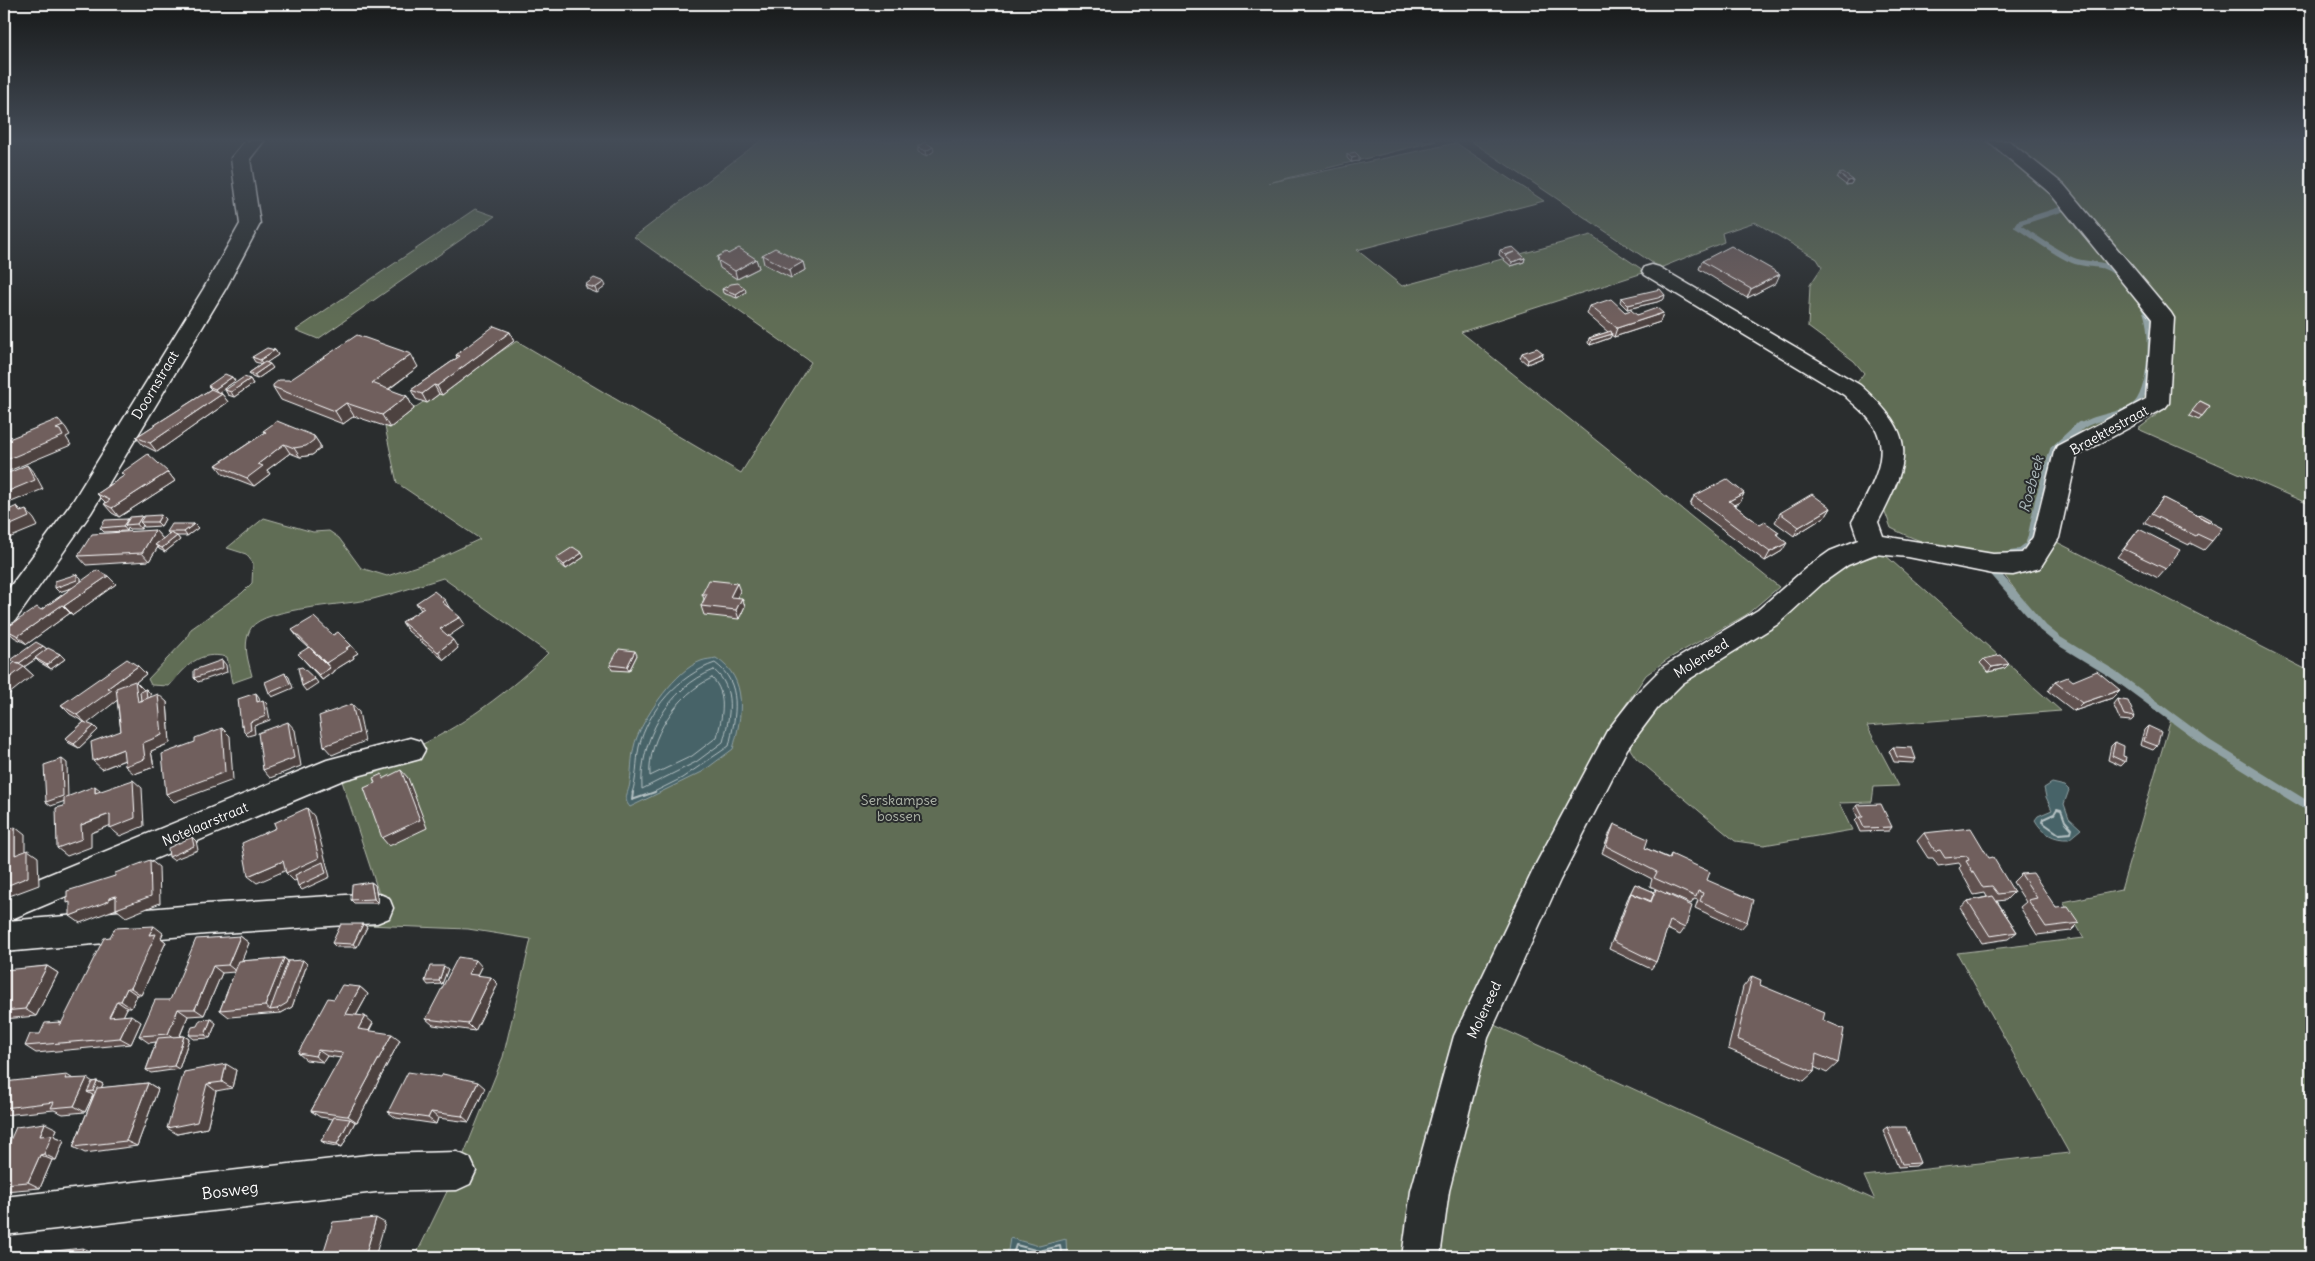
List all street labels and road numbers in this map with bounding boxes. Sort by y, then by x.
street label: Doornstraat [128,347,183,423]
street label: Braektestraat [2067,401,2152,459]
street label: Moleneed [1670,634,1732,682]
street label: Notelaarstraat [159,798,251,850]
street label: Moleneed [1463,978,1505,1042]
street label: Bosweg [201,1177,259,1203]

